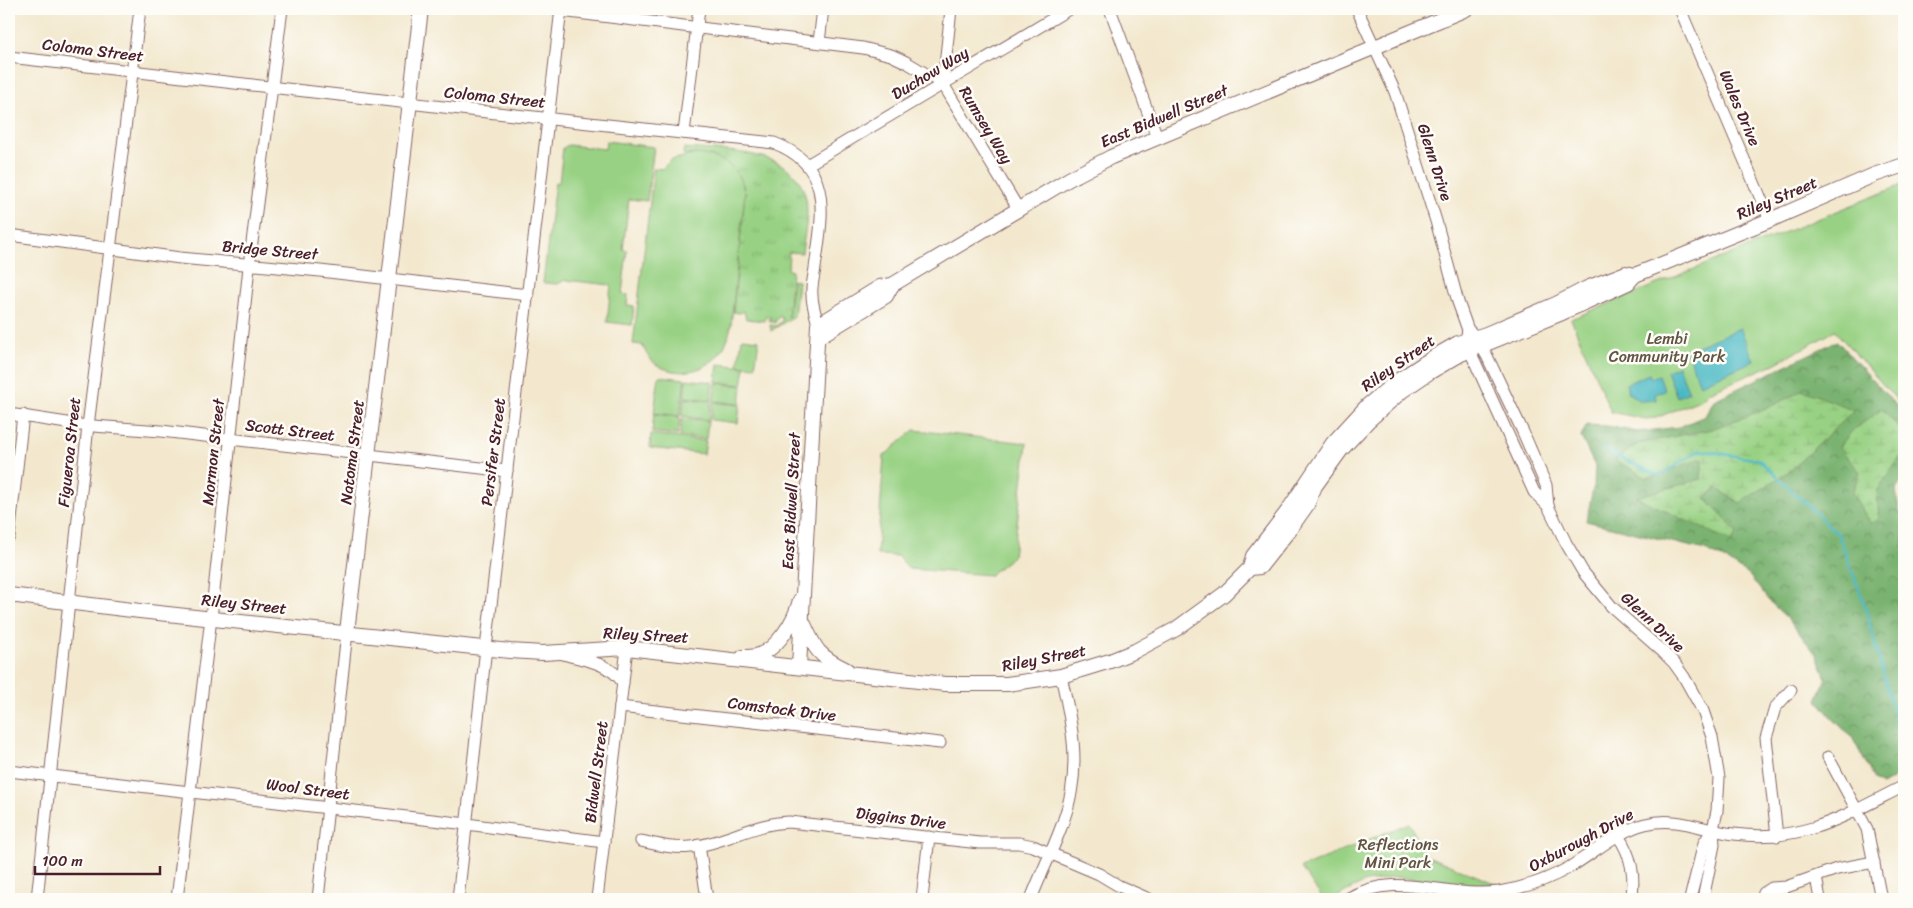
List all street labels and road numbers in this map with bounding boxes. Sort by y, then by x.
street label: Coloma Street [41,29,145,71]
street label: Duchow Way [885,38,975,108]
street label: Wales Drive [1711,65,1769,151]
street label: East Bidwell Street [1095,76,1233,156]
street label: Coloma Street [443,77,547,117]
street label: Rumsey Way [951,80,1021,170]
street label: Glenn Drive [1409,120,1461,205]
street label: Riley Street [1732,168,1822,228]
street label: Bridge Street [221,231,320,269]
street label: Riley Street [1355,327,1441,399]
street label: Figueroa Street [49,396,89,508]
street label: Persifer Street [472,396,514,508]
street label: Mormon Street [193,397,233,507]
street label: Natoma Street [331,398,373,506]
street label: Scott Street [244,410,336,450]
street label: East Bidwell Street [773,431,809,570]
street label: Glenn Drive [1614,584,1692,660]
street label: Riley Street [200,585,288,623]
street label: Riley Street [603,618,689,652]
street label: Riley Street [999,636,1089,680]
street label: Comstock Drive [726,688,838,730]
street label: Bidwell Street [575,719,617,825]
street label: Wool Street [265,769,351,809]
street label: Diggins Drive [854,798,948,838]
street label: Oxburough Drive [1523,800,1639,880]

